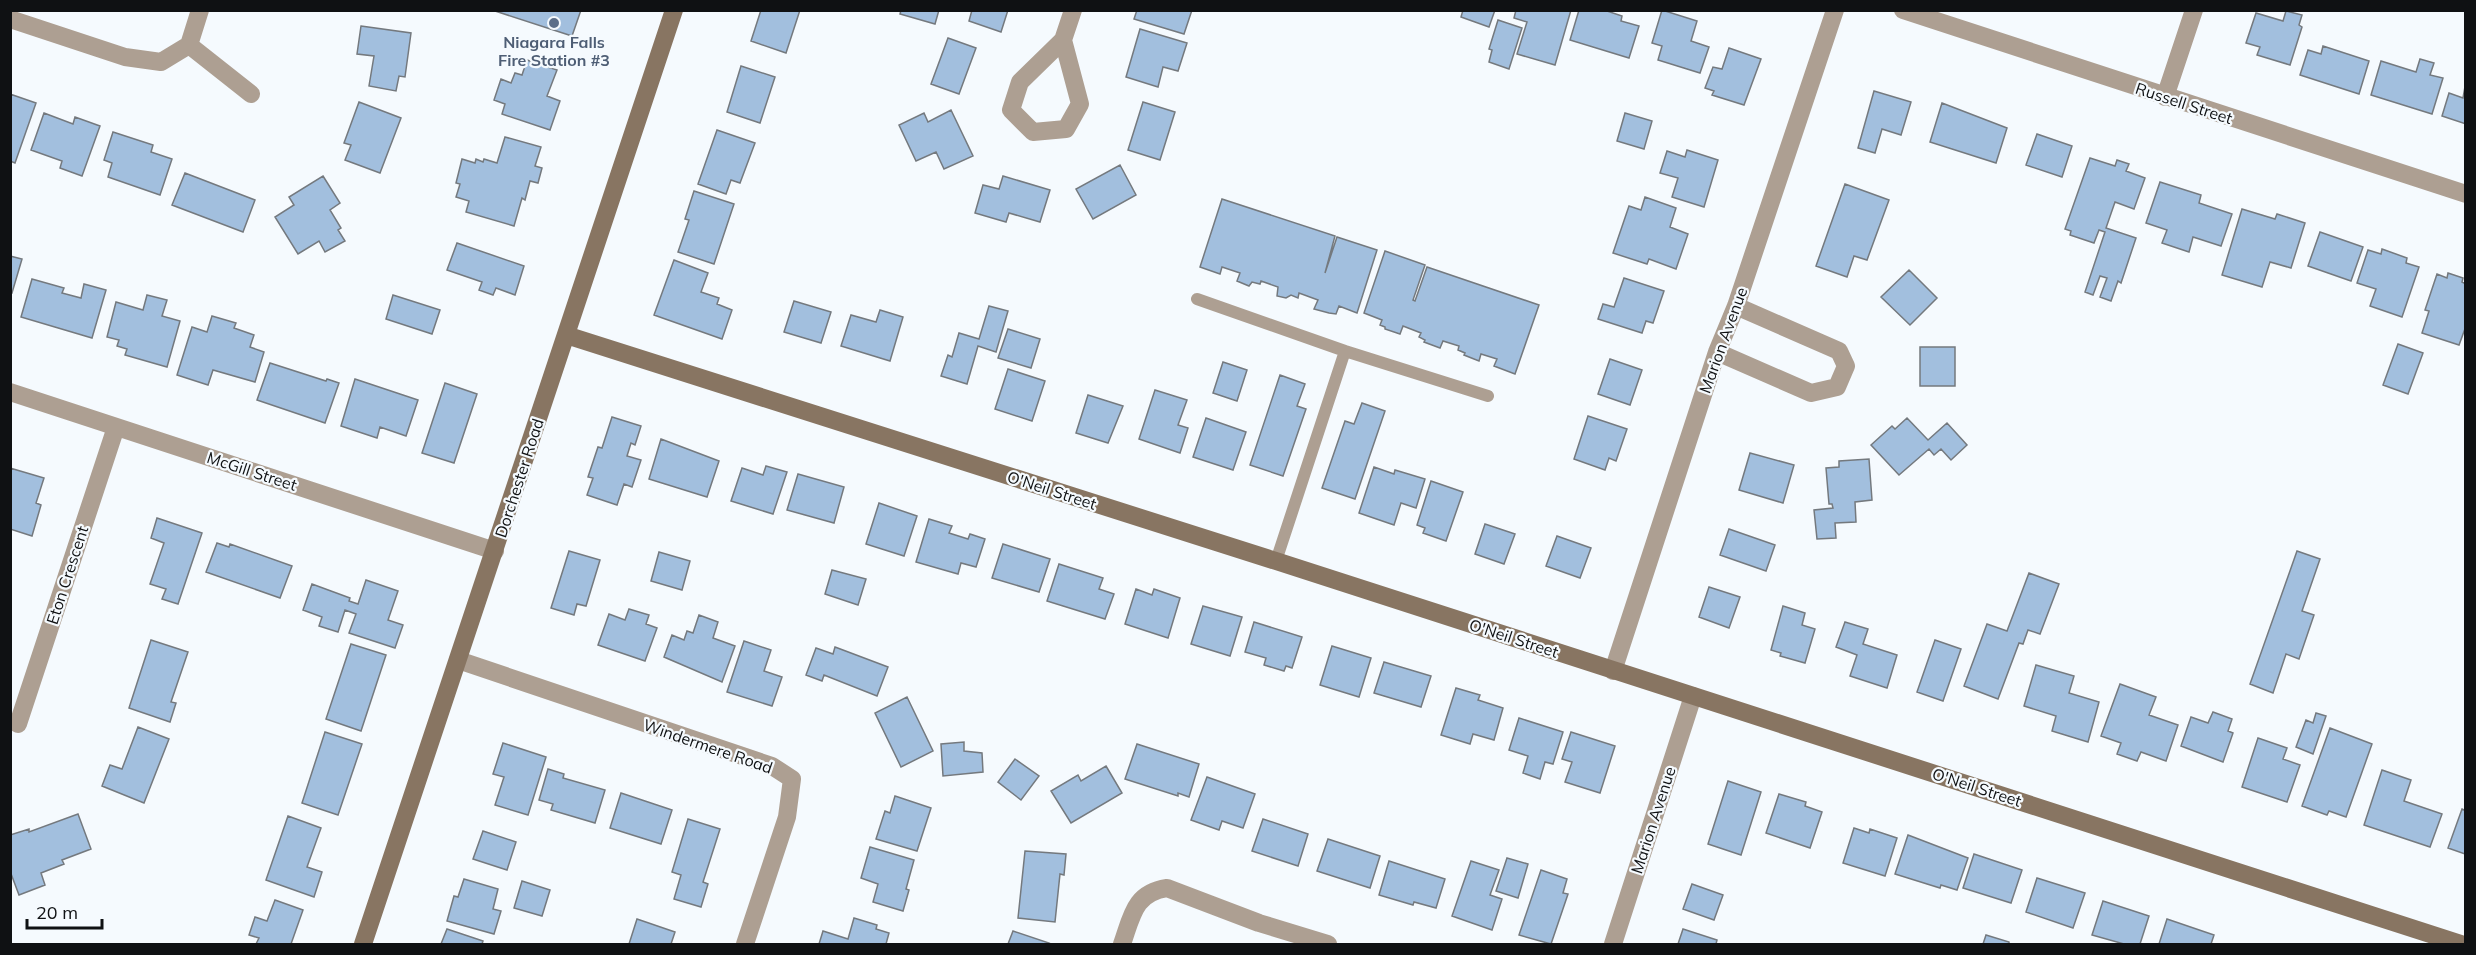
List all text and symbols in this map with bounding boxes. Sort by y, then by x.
marker: Niagara Falls Fire Station #3 [547,16,561,30]
place label: Niagara Falls Fire Station #3 [498,32,610,70]
street label: Russell Street [2133,78,2235,128]
street label: Marion Avenue [1695,284,1751,396]
street label: Dorchester Road [490,416,548,540]
street label: McGill Street [205,447,300,495]
street label: O'Neil Street [1005,466,1099,514]
street label: Eton Crescent [42,523,92,627]
street label: O'Neil Street [1467,614,1561,662]
street label: Windermere Road [641,714,775,778]
street label: O'Neil Street [1930,763,2024,811]
street label: Marion Avenue [1626,764,1680,876]
scale bar [27,892,102,930]
text: 20 m [36,901,78,924]

